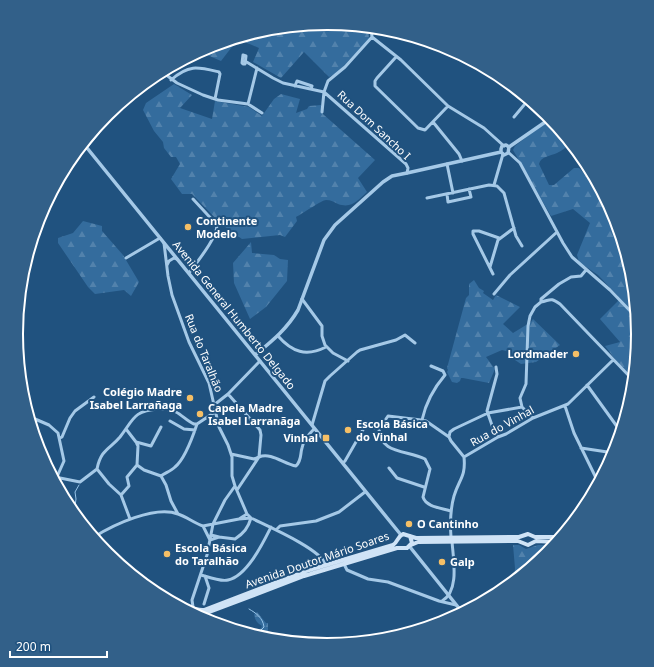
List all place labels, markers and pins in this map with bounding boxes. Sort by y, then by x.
place label: Continente Modelo [196,213,258,241]
marker: Continente Modelo [183,222,193,232]
place label: Lordmader [508,346,568,361]
marker: Lordmader [571,349,581,359]
place label: Colégio Madre Isabel Larrañaga [90,384,182,412]
marker: Colégio Madre Isabel Larrañaga [185,393,195,403]
place label: Capela Madre Isabel Larranãga [208,400,300,428]
marker: Capela Madre Isabel Larranãga [195,409,205,419]
place label: Escola Básica do Vinhal [356,416,428,444]
marker: Escola Básica do Vinhal [343,425,353,435]
place label: Vinhal [283,430,318,445]
marker: Vinhal [321,433,331,443]
place label: O Cantinho [417,516,479,531]
marker: O Cantinho [404,519,414,529]
place label: Escola Básica do Taralhão [175,540,247,568]
marker: Escola Básica do Taralhão [162,549,172,559]
place label: Galp [450,554,475,569]
marker: Galp [437,557,447,567]

